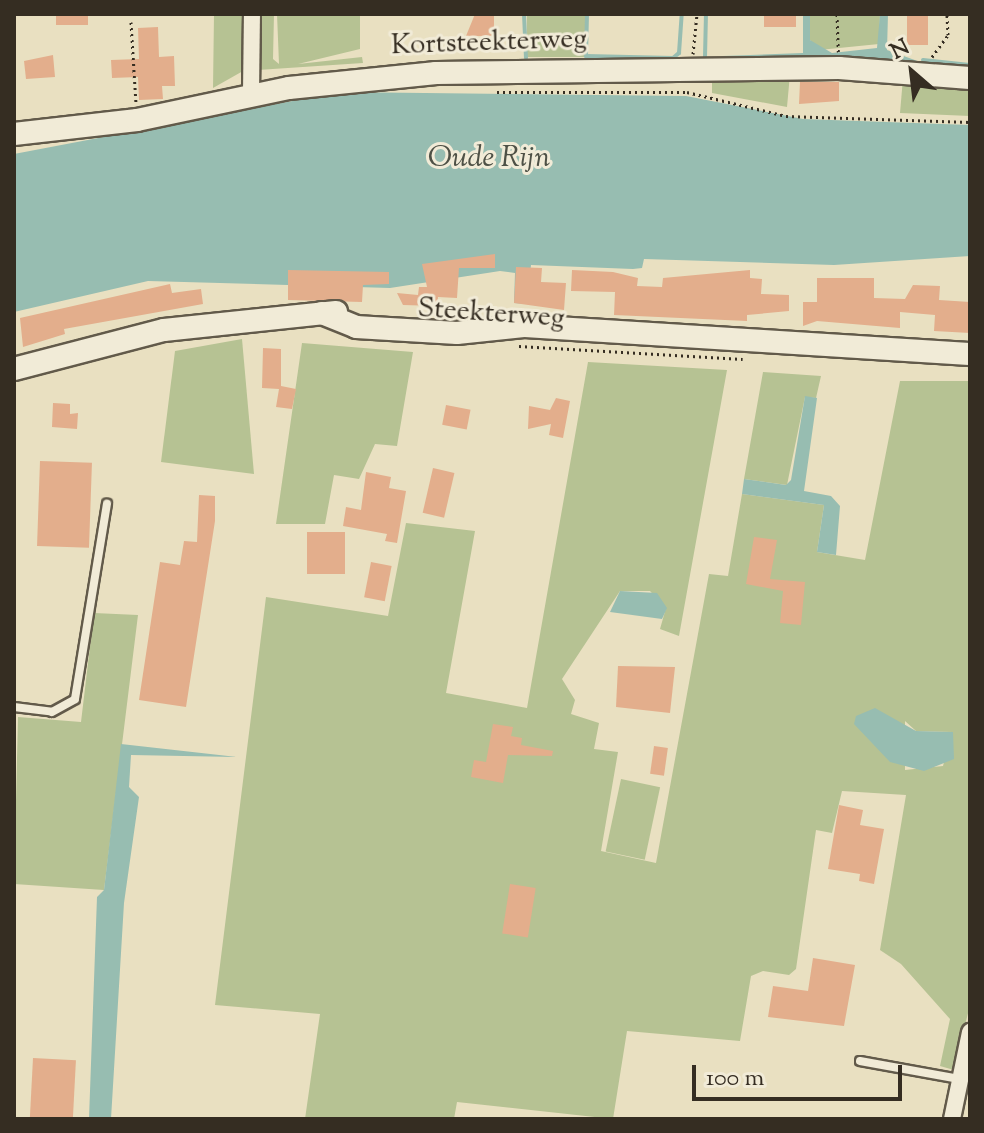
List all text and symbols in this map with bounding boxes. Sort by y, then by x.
street label: Kortsteekterweg [391,23,587,63]
north arrow [872,32,952,112]
text: N [885,33,916,69]
water label: Oude Rijn [428,141,550,177]
street label: Steekterweg [416,292,566,336]
scale bar [696,1049,906,1099]
text: 100 m [706,1062,764,1096]

